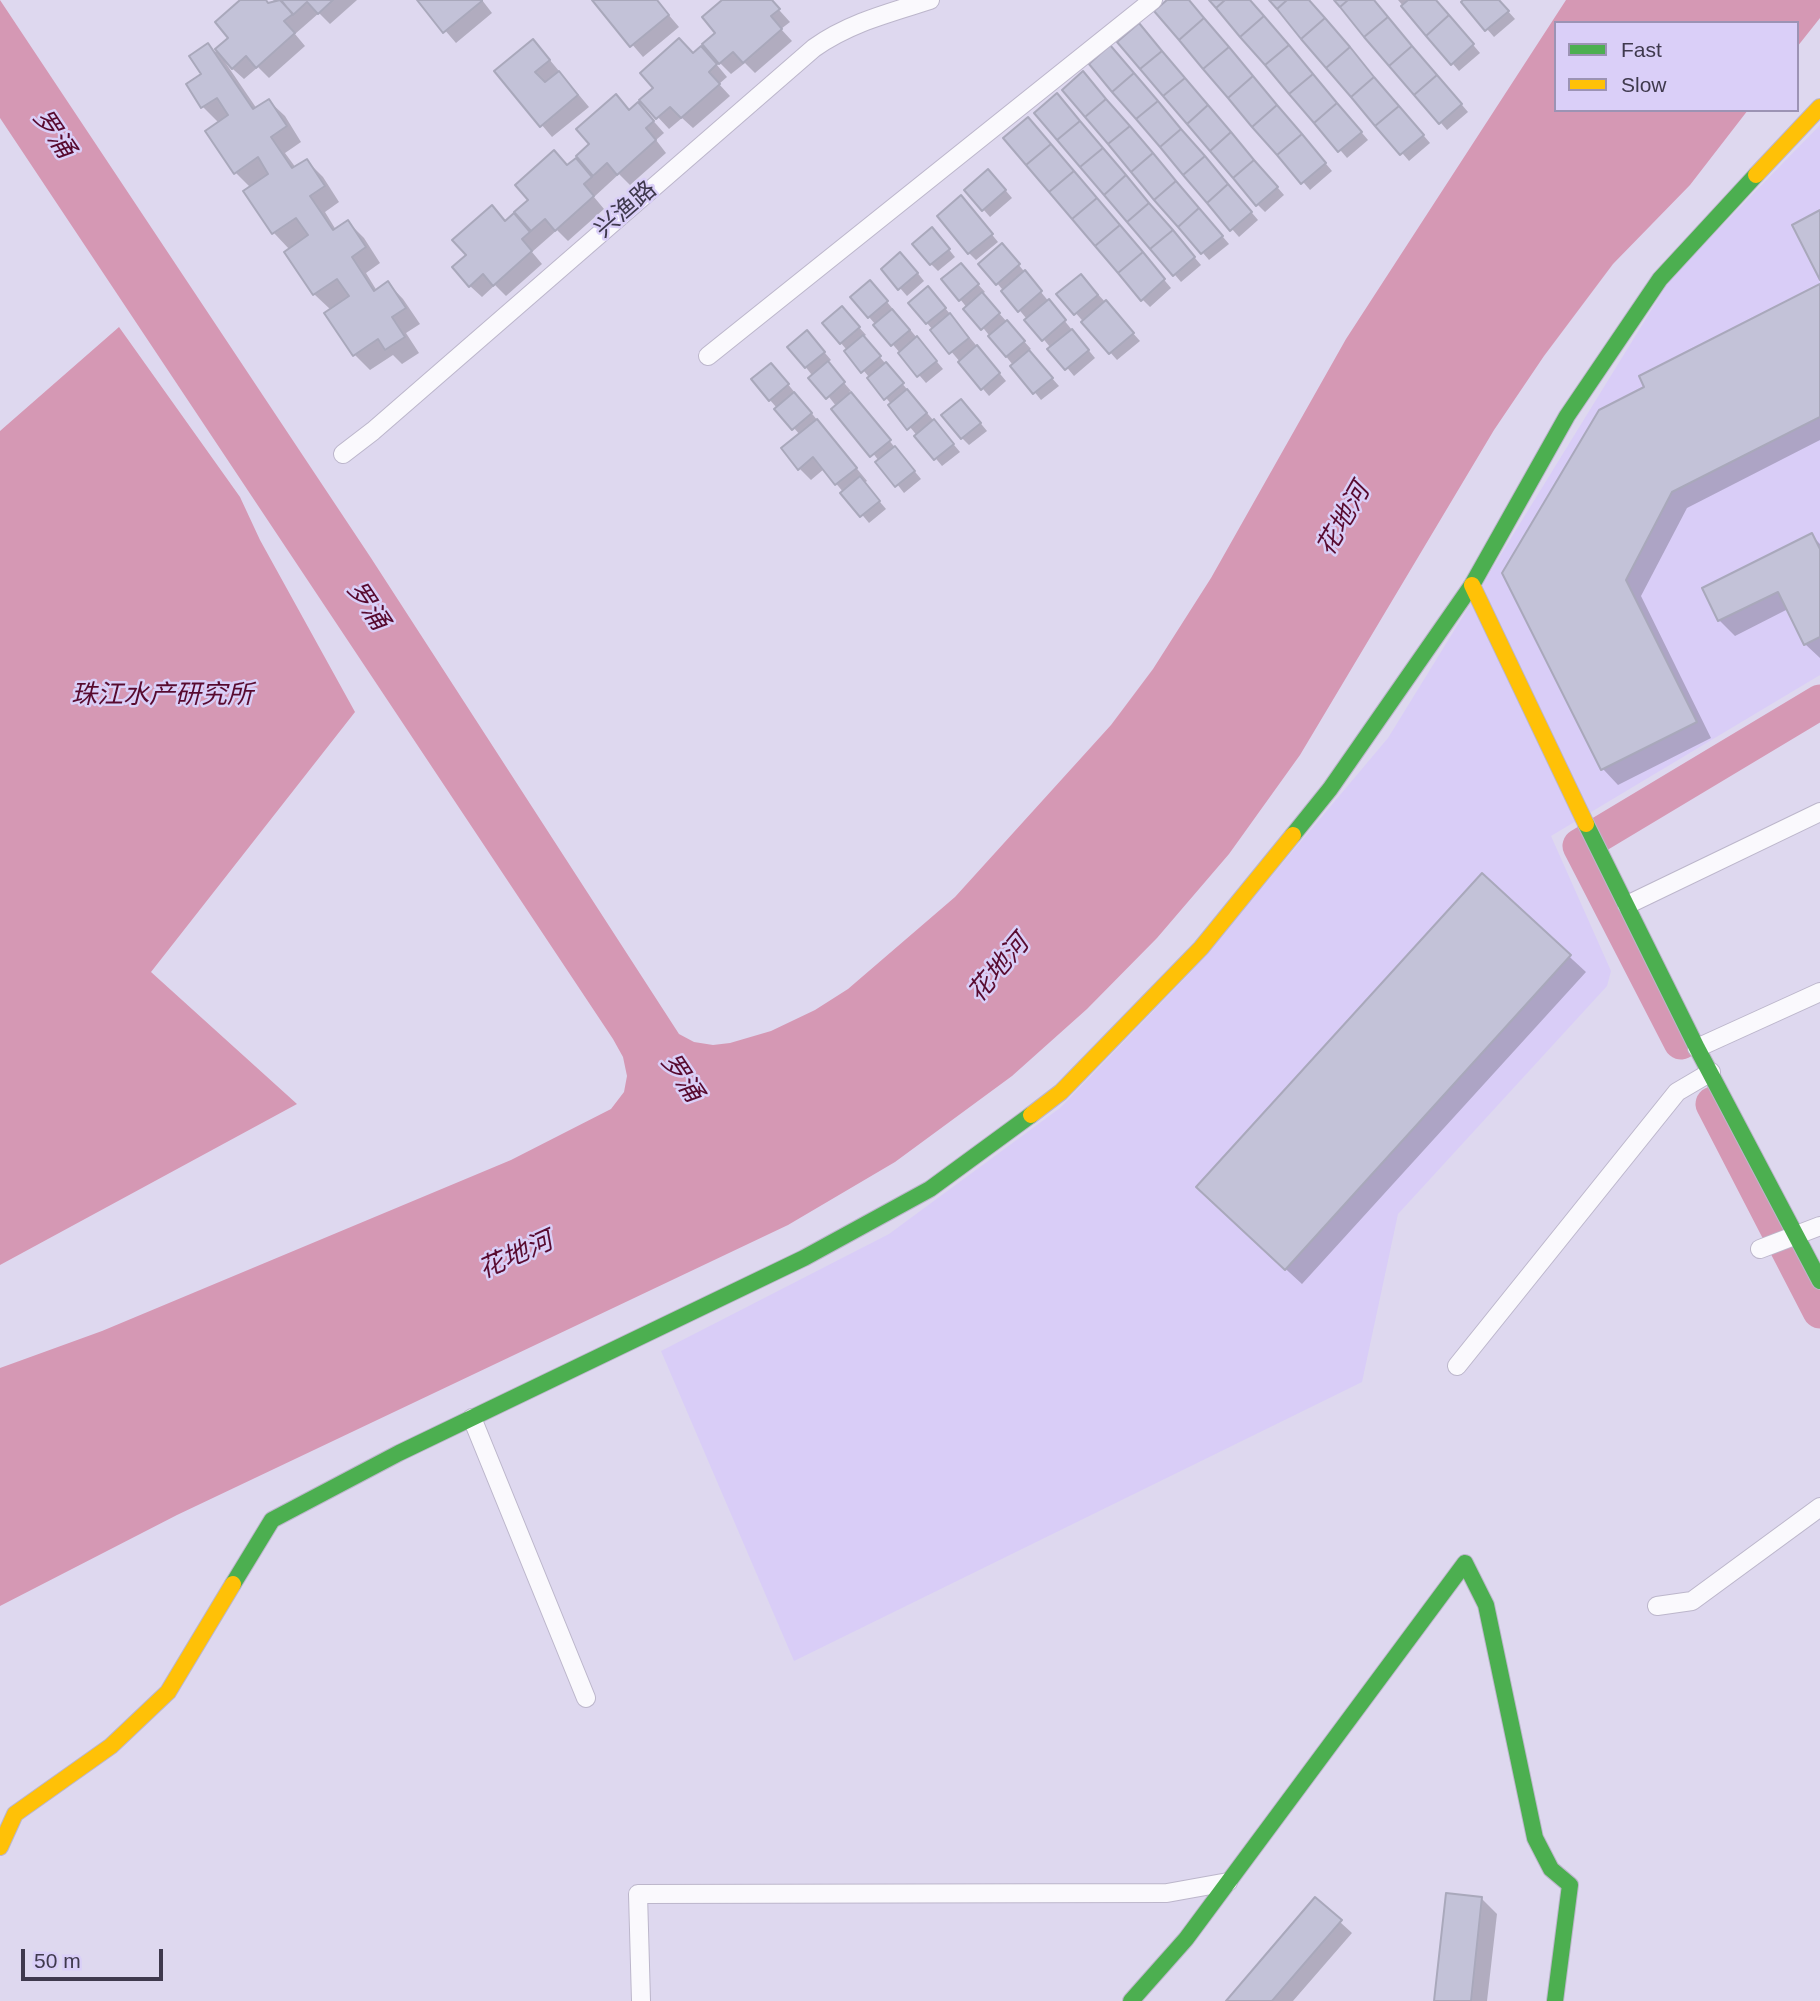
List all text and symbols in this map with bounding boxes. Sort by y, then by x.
legend [1554,21,1799,112]
text: Fast [1621,38,1662,61]
text: Slow [1621,73,1667,96]
water label: 罗涌 [26,104,80,164]
street label: 兴渔路 [589,176,663,244]
water label: 花地河 [1311,478,1377,562]
water label: 罗涌 [340,576,394,636]
water label: 珠江水产研究所 [71,680,253,712]
water label: 花地河 [962,929,1036,1009]
water label: 罗涌 [654,1048,708,1108]
water label: 花地河 [474,1226,558,1286]
scale bar [24,1934,166,1978]
text: 50 m [34,1949,81,1972]

